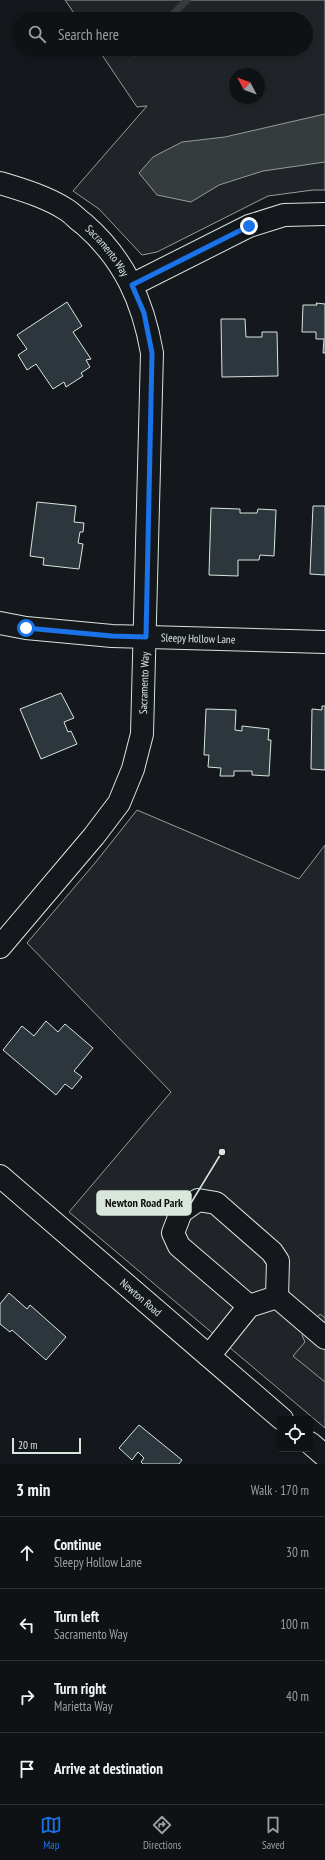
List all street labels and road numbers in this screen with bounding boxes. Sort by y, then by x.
street label: Sacramento Way [83,222,133,280]
street label: Sleepy Hollow Lane [161,630,236,646]
street label: Sacramento Way [136,651,152,714]
street label: Newton Road [117,1276,165,1319]

